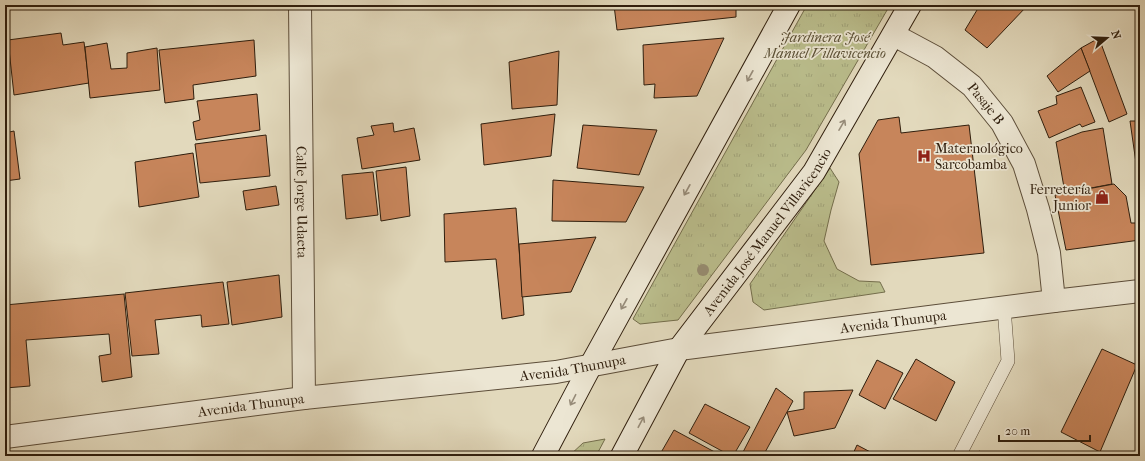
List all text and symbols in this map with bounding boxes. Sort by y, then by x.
north arrow [1087,18,1127,58]
park label: Jardinera José Manuel Villavicencio [763,29,886,62]
text: N [1108,29,1124,42]
one-way arrow [745,70,753,82]
street label: Pasaje B [964,79,1008,128]
one-way arrow [838,119,846,131]
place label: Maternológico Sarcobamba [935,140,1023,173]
street label: Avenida José Manuel Villavicencio [699,145,835,320]
street label: Calle Jorge Udaeta [293,146,311,259]
hospital icon: Maternológico Sarcobamba [916,148,932,164]
place label: Ferretería Junior [1029,181,1092,214]
one-way arrow [683,184,690,196]
shop icon: Ferretería Junior [1094,189,1110,205]
one-way arrow [620,298,628,310]
street label: Avenida Thunupa [838,306,948,337]
street label: Avenida Thunupa [518,351,628,384]
street label: Avenida Thunupa [196,390,306,420]
one-way arrow [569,394,576,406]
one-way arrow [637,416,645,428]
scale bar [999,417,1090,443]
text: 20 m [1005,424,1030,438]

